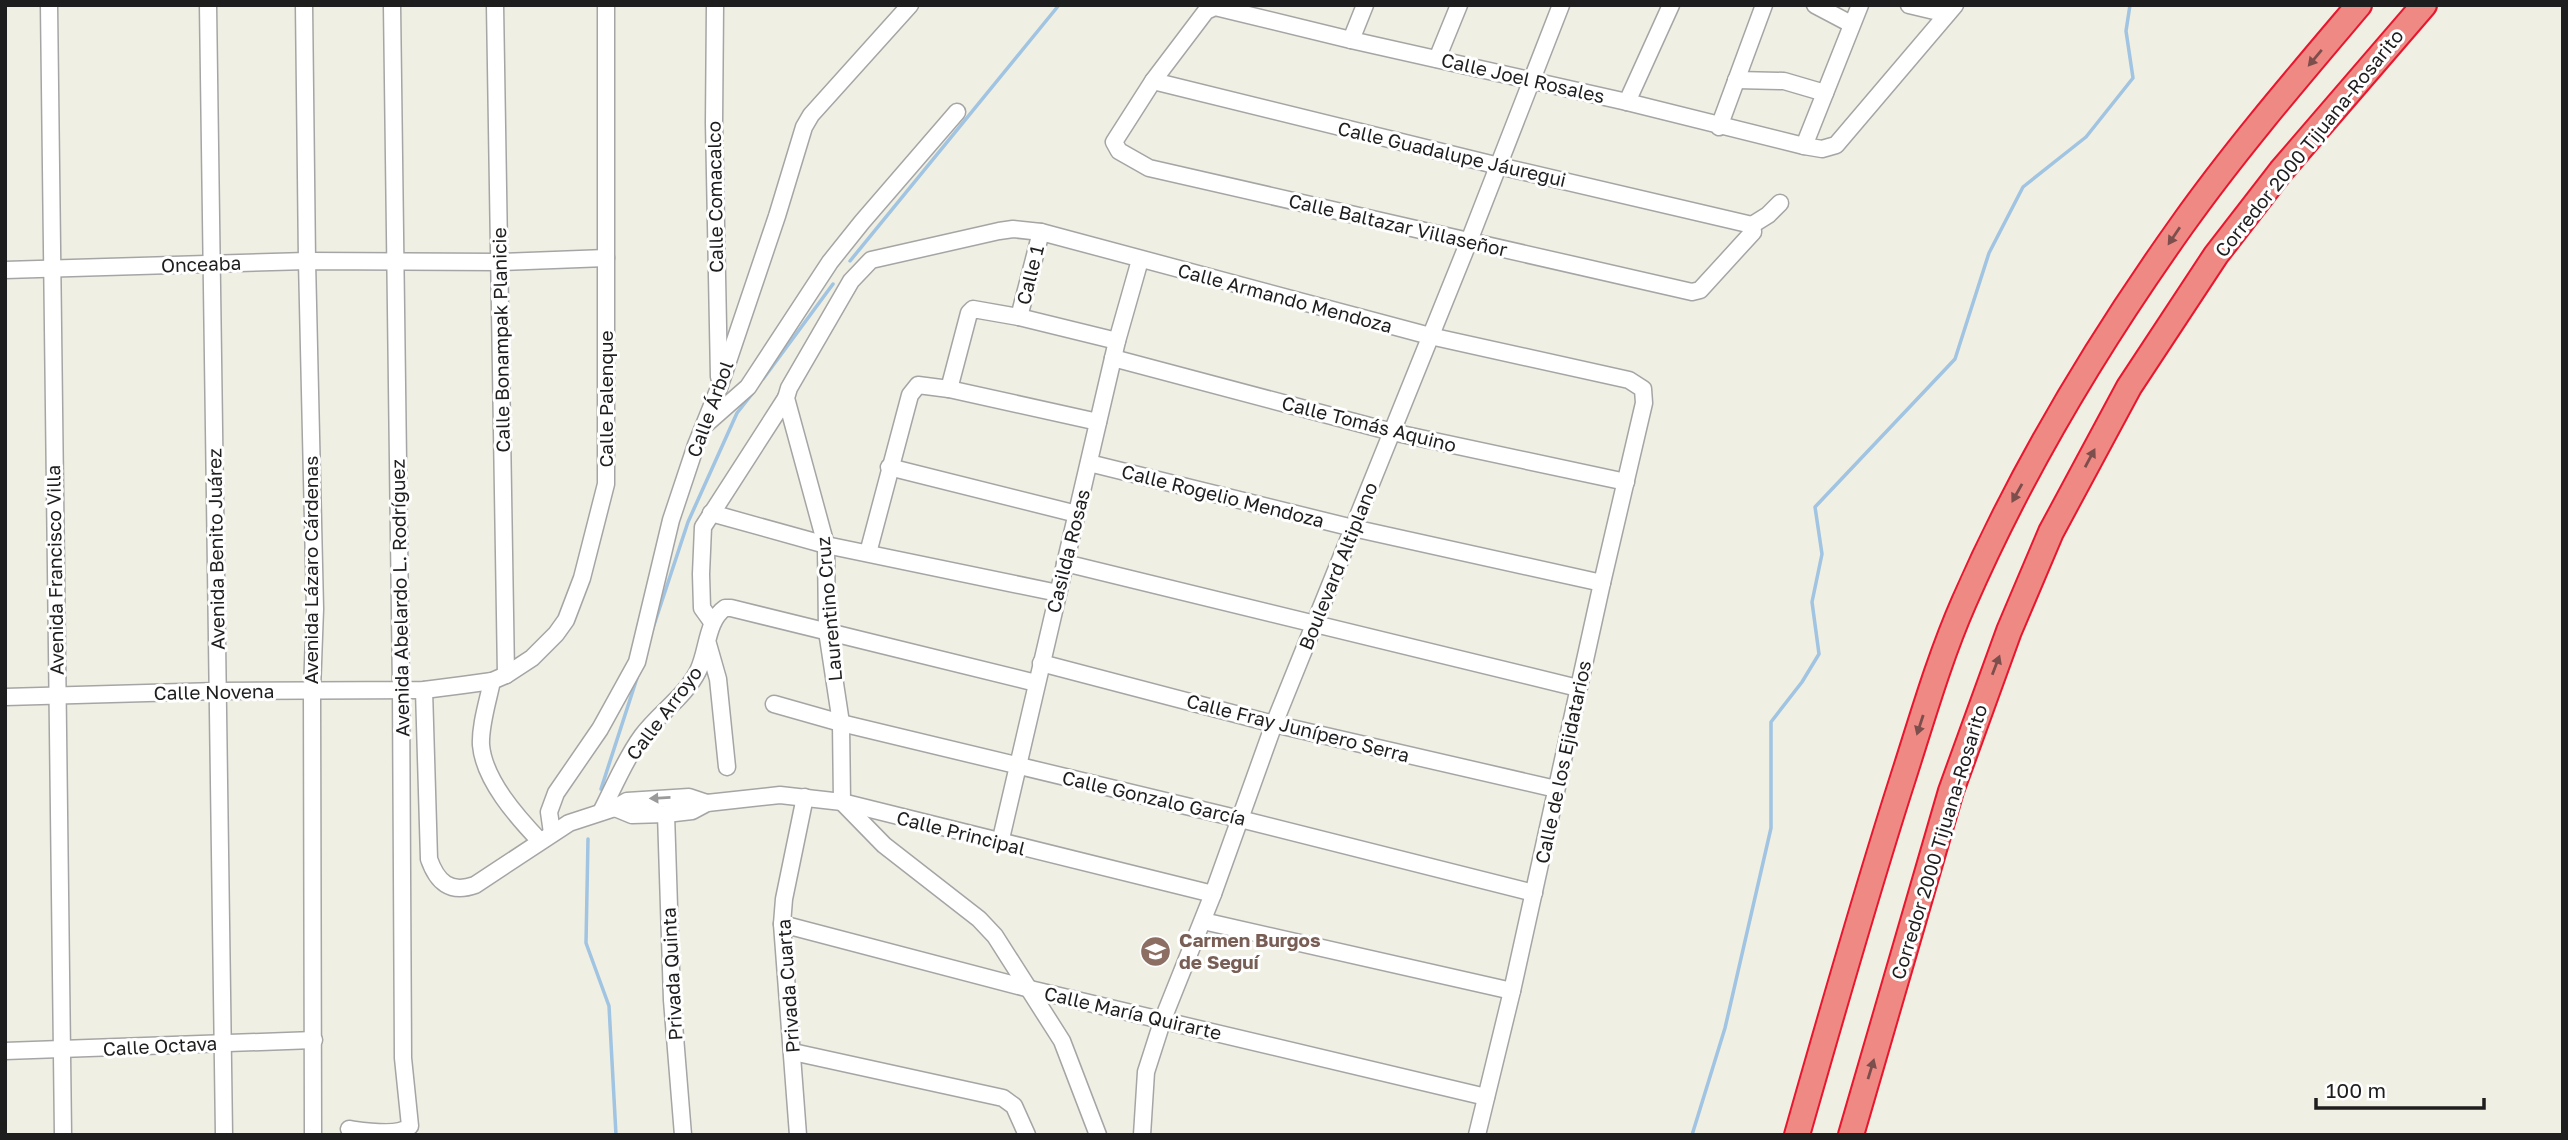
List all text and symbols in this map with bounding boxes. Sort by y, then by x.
street label: Corredor 2000 Tijuana-Rosarito [2209,24,2408,261]
street label: Calle Joel Rosales [1439,48,1607,108]
one-way arrow [2308,49,2323,66]
street label: Calle Guadalupe Jáuregui [1336,116,1569,191]
street label: Calle Comacalco [702,121,727,273]
street label: Calle Baltazar Villaseñor [1286,188,1510,261]
street label: Calle Bonampak Planicie [487,227,514,453]
one-way arrow [2168,227,2181,246]
street label: Calle 1 [1011,243,1048,307]
street label: Onceaba [160,251,242,276]
street label: Calle Armando Mendoza [1175,258,1395,337]
street label: Calle Palenque [594,330,617,468]
street label: Calle Árbol [682,358,738,460]
street label: Calle Tomás Aquino [1279,391,1459,456]
street label: Avenida Benito Juárez [202,448,229,650]
one-way arrow [2084,448,2096,468]
street label: Avenida Lázaro Cárdenas [299,456,322,684]
street label: Avenida Abelardo L. Rodríguez [386,459,413,737]
street label: Calle Rogelio Mendoza [1119,459,1327,532]
street label: Avenida Francisco Villa [41,465,68,675]
street label: Boulevard Altiplano [1293,479,1382,653]
one-way arrow [2011,483,2023,503]
street label: Casilda Rosas [1041,487,1094,615]
street label: Laurentino Cruz [811,536,846,682]
one-way arrow [1990,654,2001,675]
street label: Calle de los Ejidatarios [1530,658,1595,866]
street label: Calle Arroyo [621,661,706,764]
street label: Calle Novena [154,679,274,704]
street label: Calle Fray Junípero Serra [1184,689,1412,766]
street label: Corredor 2000 Tijuana-Rosarito [1886,701,1991,982]
one-way arrow [1914,715,1925,736]
street label: Calle Gonzalo García [1060,765,1248,830]
one-way arrow [649,793,671,804]
street label: Calle Principal [894,805,1028,860]
street label: Privada Quinta [657,907,686,1041]
street label: Privada Cuarta [771,918,804,1054]
place label: Carmen Burgos de Seguí [1179,928,1321,973]
school or university icon: Carmen Burgos de Seguí [1139,934,1173,968]
street label: Calle María Quirarte [1042,981,1224,1044]
street label: Calle Octava [102,1031,218,1060]
one-way arrow [1866,1059,1876,1080]
scale bar [2316,1066,2484,1110]
text: 100 m [2326,1077,2386,1103]

